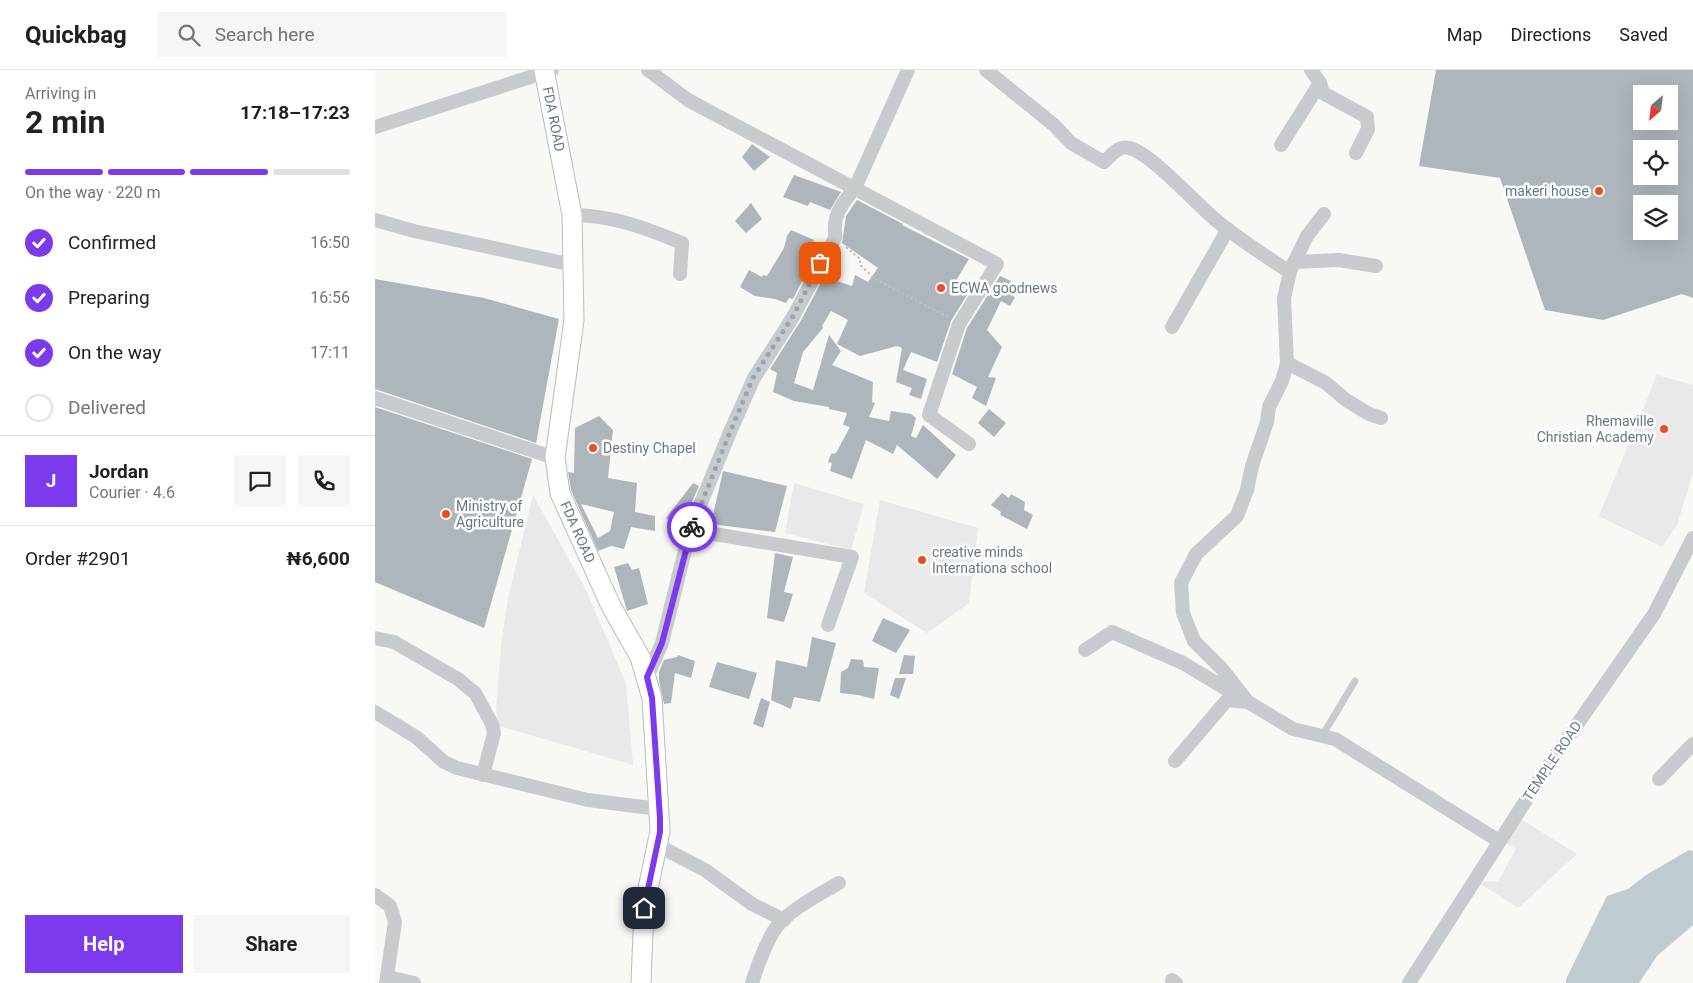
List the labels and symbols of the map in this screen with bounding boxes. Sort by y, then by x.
street label: FDA ROAD [540,85,568,153]
north arrow [1633,85,1677,130]
place label: makeri house [1505,183,1589,199]
marker: makeri house [1593,185,1605,197]
pin [799,242,841,284]
place label: ECWA goodnews [951,280,1057,296]
marker: ECWA goodnews [935,282,947,294]
place label: Rhemaville Christian Academy [1537,413,1654,445]
marker: Rhemaville Christian Academy [1658,423,1670,435]
place label: Destiny Chapel [603,440,696,456]
marker: Destiny Chapel [587,442,599,454]
place label: Ministry of Agriculture [456,498,524,530]
street label: FDA ROAD [557,499,599,565]
courier [667,502,717,552]
marker: Ministry of Agriculture [440,508,452,520]
place label: creative minds Internationa school [932,544,1052,576]
marker: creative minds Internationa school [916,554,928,566]
street label: TEMPLE ROAD [1519,718,1585,804]
pin [623,887,665,929]

